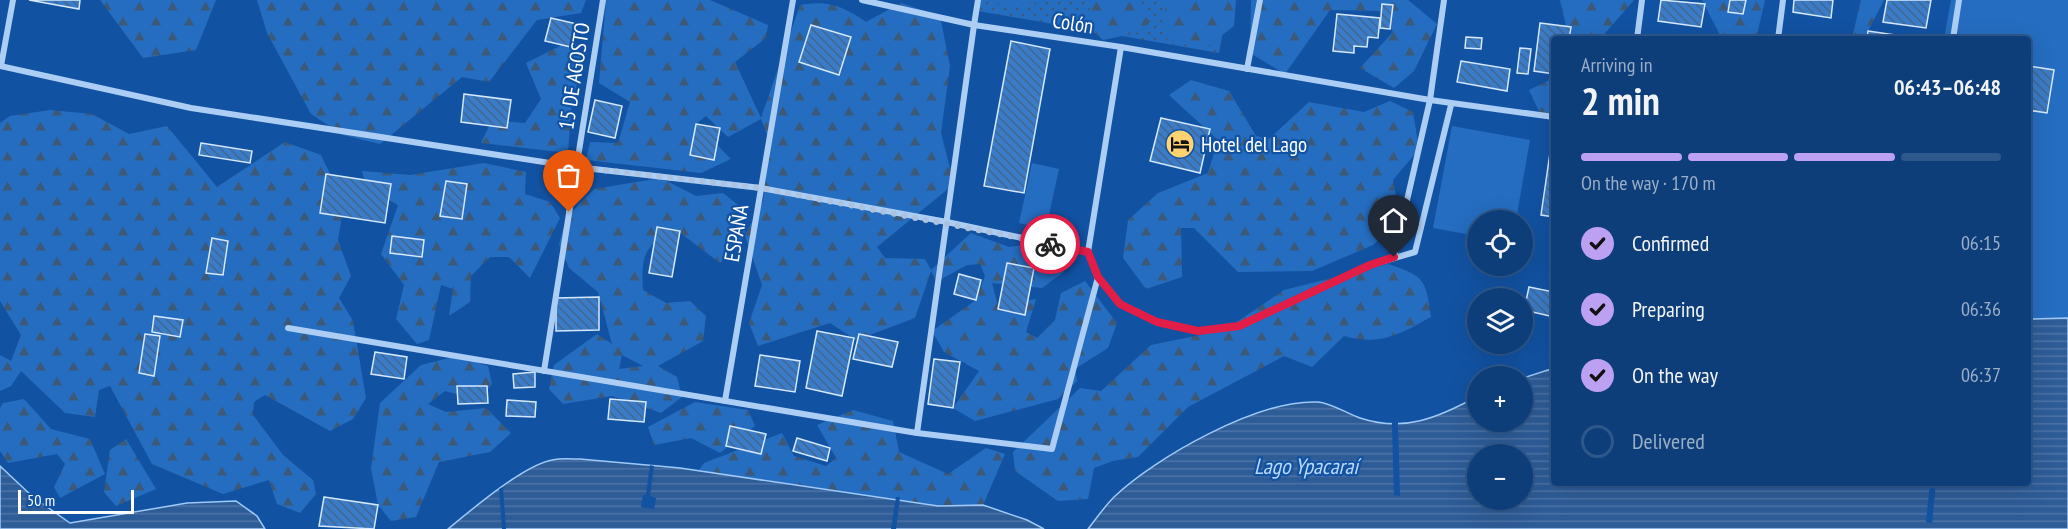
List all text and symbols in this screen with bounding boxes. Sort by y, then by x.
street label: Colón [1050,6,1096,40]
street label: 15 DE AGOSTO [552,21,596,131]
text: Arriving in [1581,52,1653,78]
text: 06:43–06:48 [1894,73,2001,101]
text: 2 min [1581,75,1660,126]
hotel icon: Hotel del Lago [1164,128,1196,160]
place label: Hotel del Lago [1201,131,1307,158]
pin [543,150,594,212]
icon: bag [552,159,585,192]
text: On the way · 170 m [1581,170,1716,196]
pin [1368,195,1419,257]
street label: ESPAÑA [718,202,754,264]
icon: home [1377,204,1410,237]
map controls [1467,210,1533,510]
button: locate [1467,210,1533,276]
courier [1020,214,1080,274]
icon: check [1581,227,1614,260]
icon: bike [1034,228,1067,261]
text: Confirmed [1632,229,1709,257]
text: 06:15 [1961,230,2001,256]
button: layers [1467,288,1533,354]
icon: check [1581,293,1614,326]
text: Preparing [1632,295,1705,323]
text: 06:36 [1961,296,2001,322]
icon: check [1581,359,1614,392]
text: On the way [1632,361,1718,389]
text: 06:37 [1961,362,2001,388]
button: + [1467,366,1533,432]
text: Delivered [1632,427,1705,455]
button: − [1467,444,1533,510]
water label: Lago Ypacaraí [1254,452,1362,480]
scale bar [18,487,134,514]
text: 50 m [27,490,55,510]

